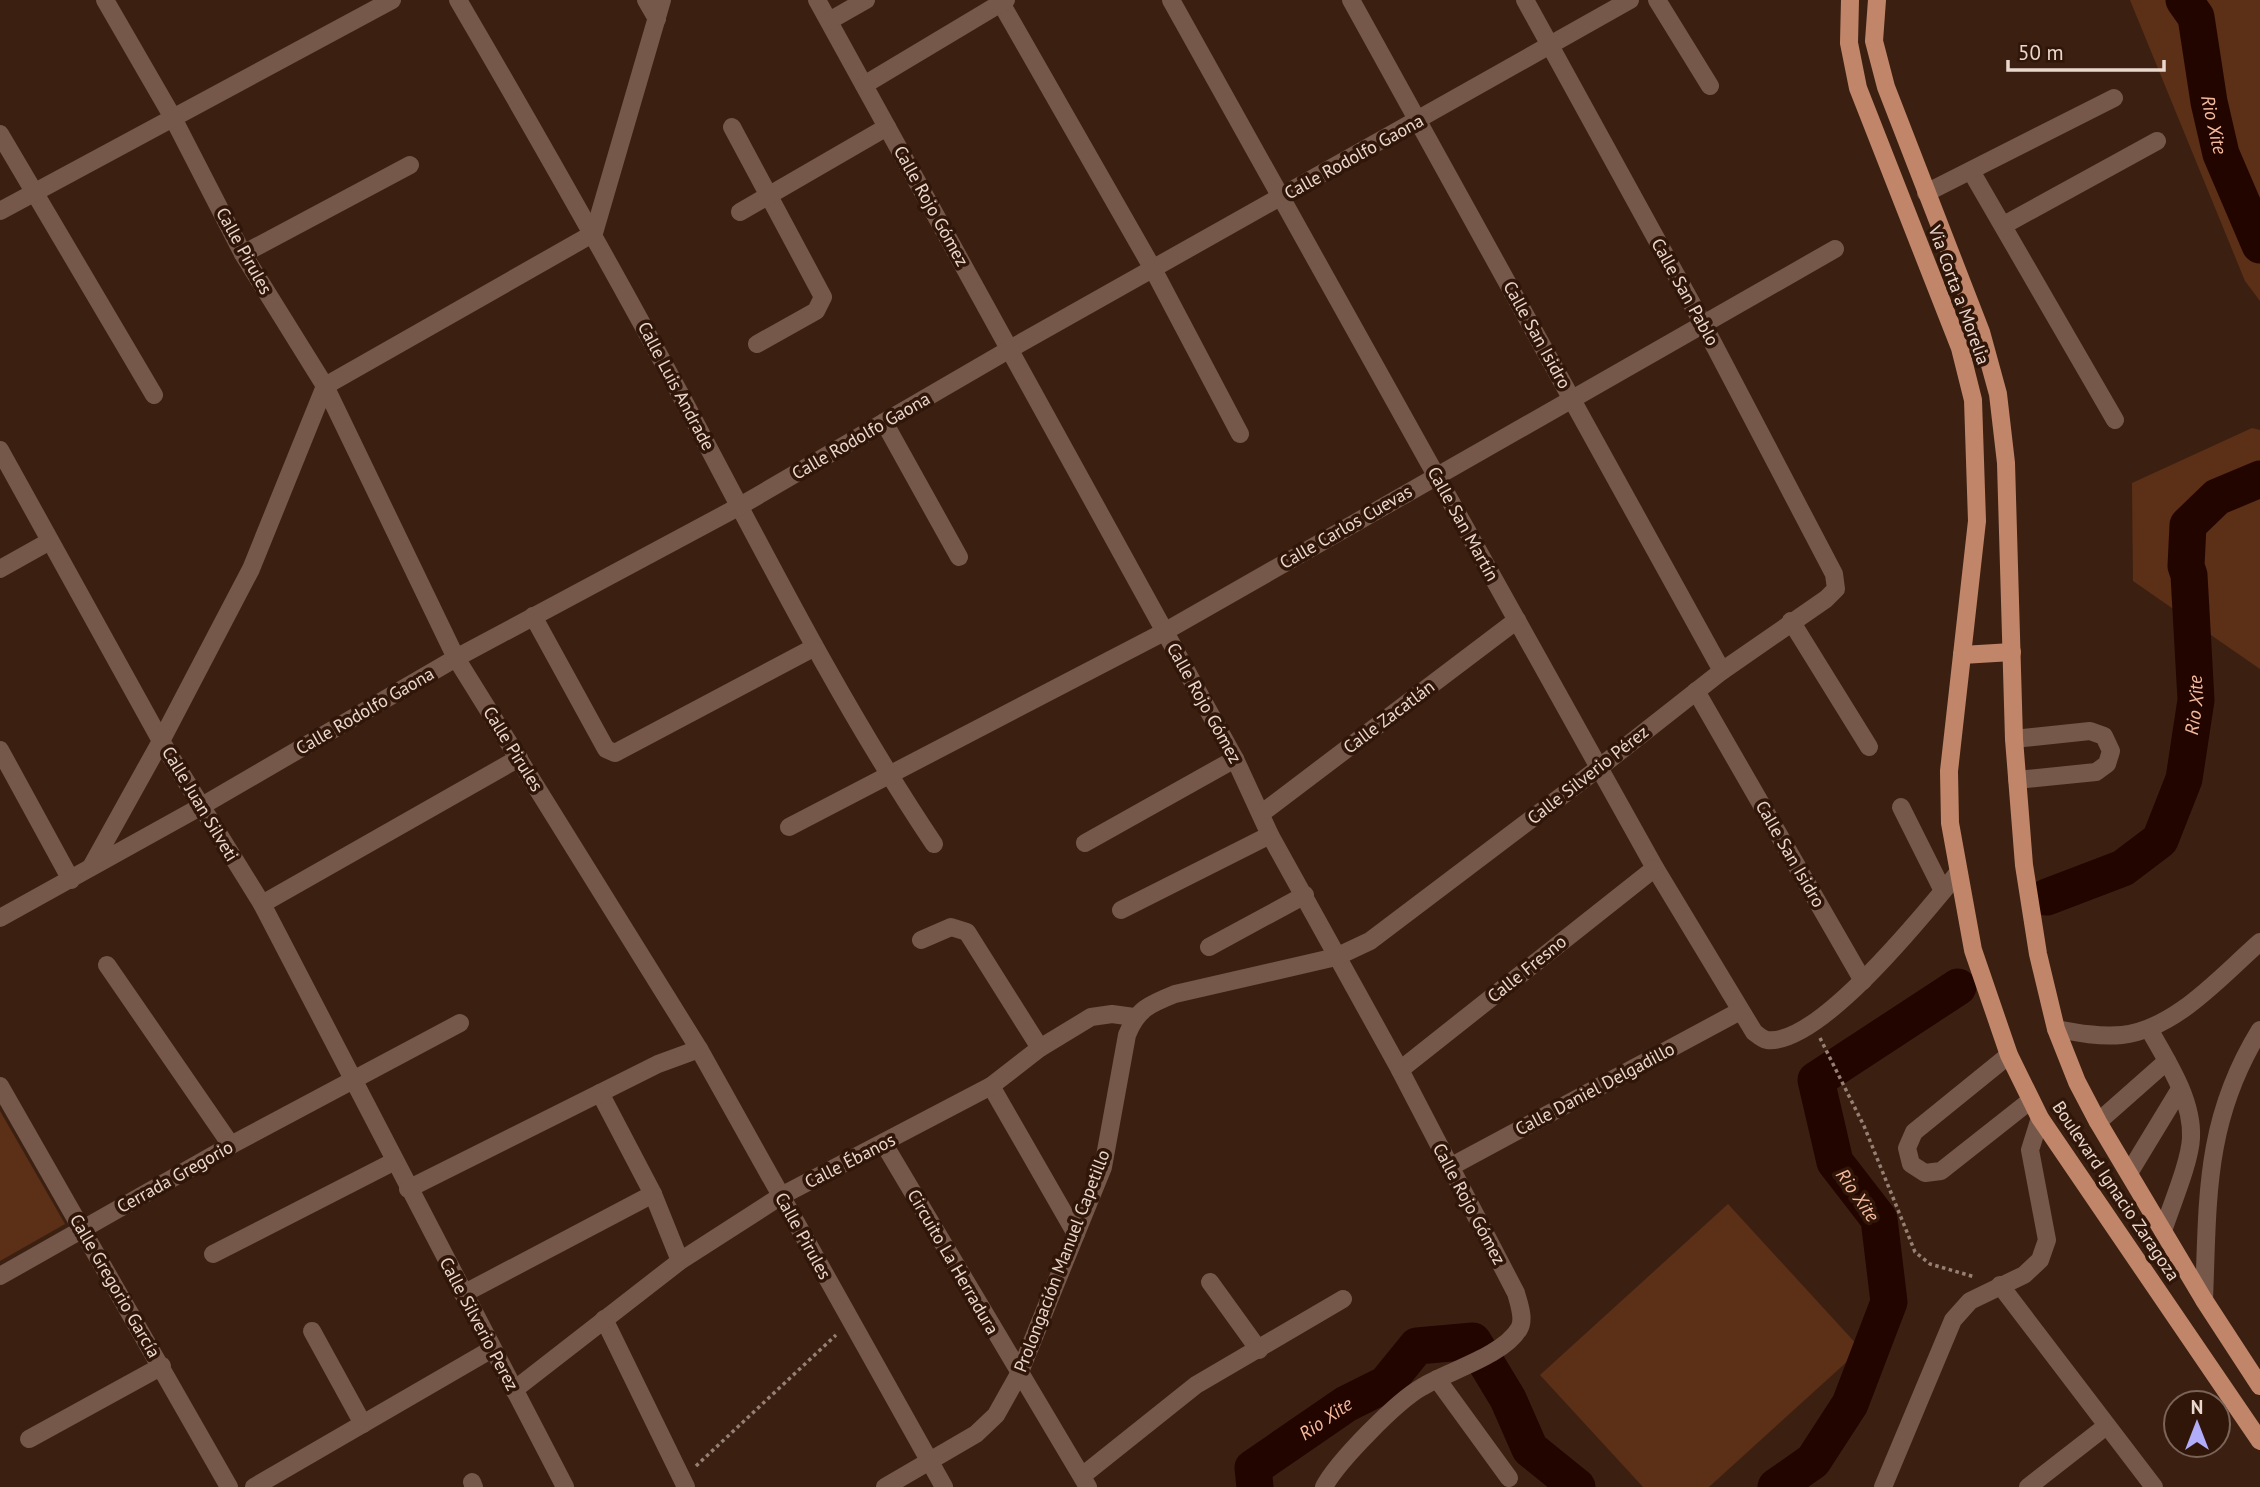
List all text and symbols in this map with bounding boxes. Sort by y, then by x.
scale bar [2008,28,2164,72]
text: 50 m [2018,39,2064,66]
water label: Rio Xite [2196,94,2233,157]
street label: Calle Rodolfo Gaona [1280,109,1427,204]
street label: Calle Rojo Gómez [889,141,974,270]
street label: Calle Pirules [211,203,278,298]
street label: Via Corta a Morelia [1923,221,1995,368]
street label: Calle San Pablo [1646,234,1724,350]
street label: Calle San Isidro [1498,277,1576,393]
street label: Calle Luis Andrade [633,317,720,454]
street label: Calle Rodolfo Gaona [788,387,934,484]
street label: Calle San Martín [1423,463,1504,585]
street label: Calle Carlos Cuevas [1275,479,1416,574]
street label: Calle Rojo Gómez [1162,638,1247,767]
street label: Calle Rodolfo Gaona [292,662,438,759]
water label: Rio Xite [2179,674,2209,737]
street label: Calle Zacatlán [1338,675,1439,758]
street label: Calle Pirules [478,702,549,796]
street label: Calle Silverio Pérez [1522,720,1653,829]
street label: Calle Juan Silveti [157,742,244,865]
street label: Calle San Isidro [1751,796,1830,911]
street label: Calle Fresno [1483,930,1571,1007]
street label: Calle Daniel Delgadillo [1511,1037,1678,1140]
street label: Boulevard Ignacio Zaragoza [2048,1096,2185,1285]
street label: Calle Ébanos [801,1128,899,1193]
street label: Cerrada Gregorio [113,1135,237,1218]
street label: Calle Rojo Gómez [1428,1139,1511,1268]
street label: Prolongación Manuel Capetillo [1008,1146,1115,1375]
water label: Rio Xite [1831,1164,1885,1227]
street label: Circuito La Herradura [903,1185,1004,1338]
street label: Calle Pirules [770,1188,837,1283]
street label: Calle Gregorio García [65,1210,166,1362]
street label: Calle Silverio Perez [435,1253,524,1394]
north arrow [2162,1389,2232,1459]
water label: Rio Xite [1294,1391,1356,1445]
text: N [2191,1395,2203,1419]

